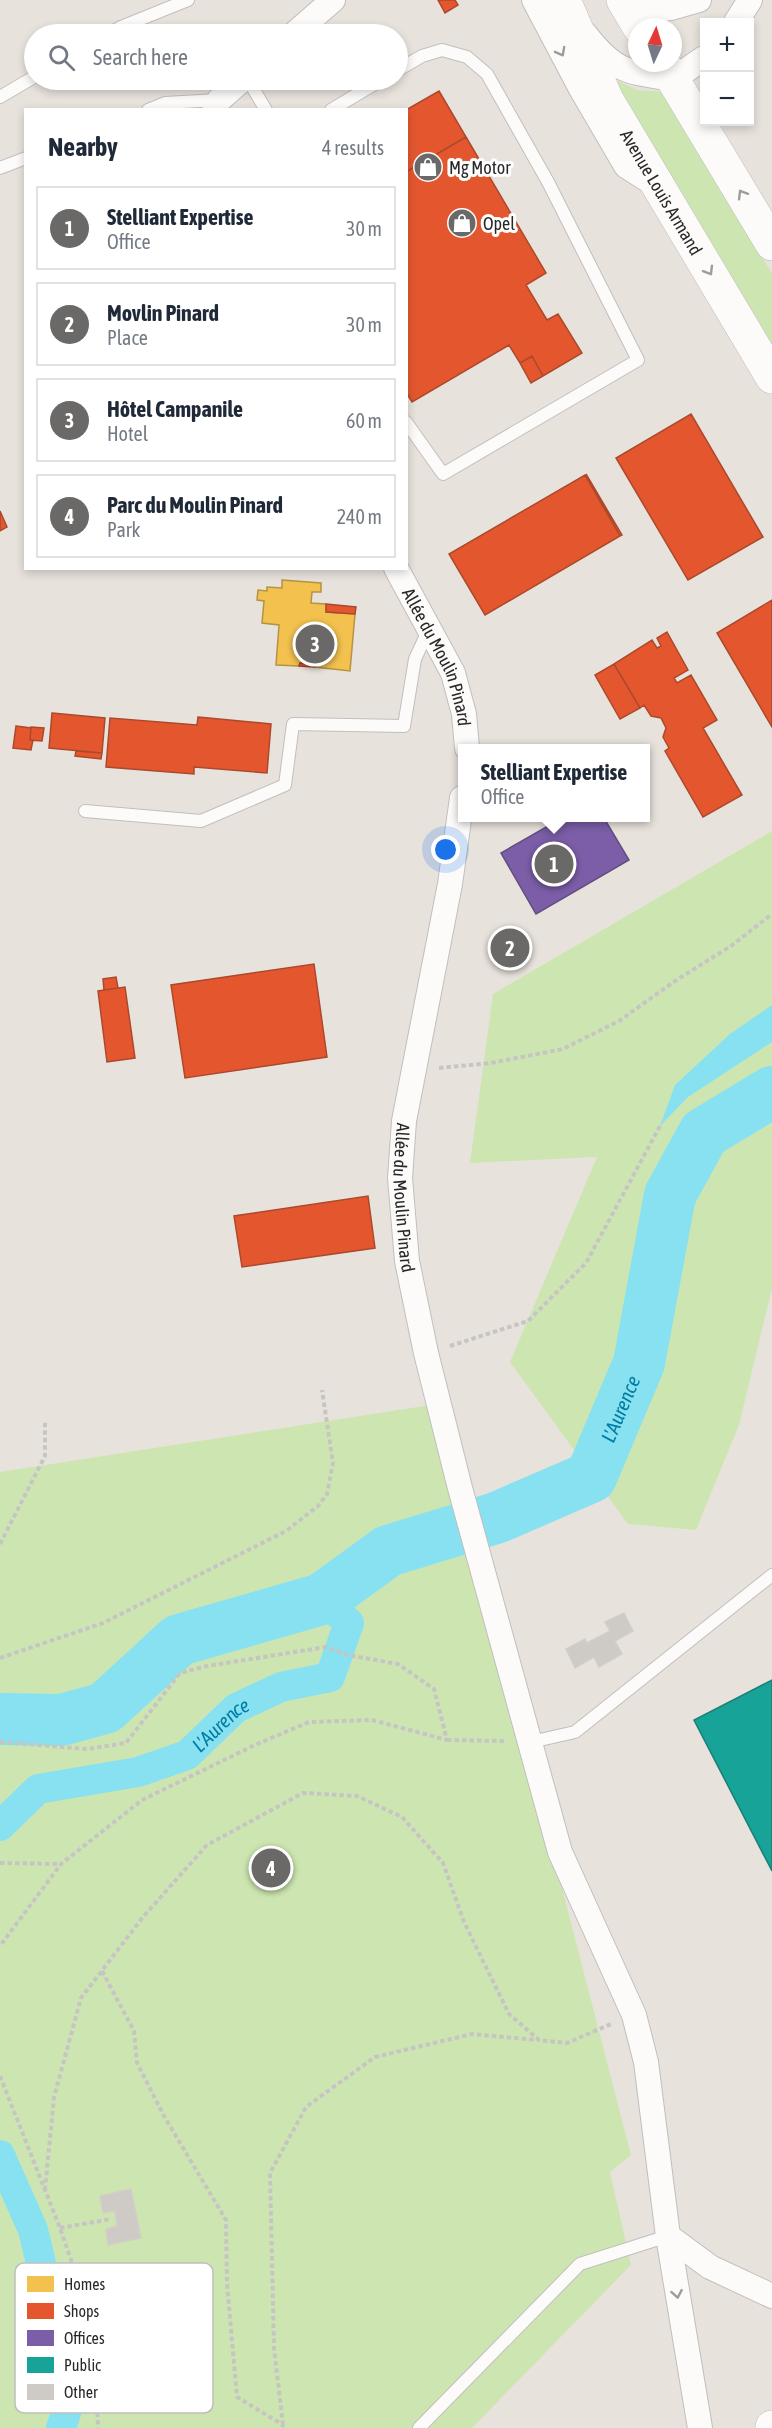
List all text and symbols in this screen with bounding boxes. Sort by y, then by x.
north arrow [628,18,682,72]
map controls [700,18,754,126]
button: + [700,18,754,72]
search box [24,24,408,90]
icon: search [45,41,78,74]
text: Search here [93,44,188,70]
one-way arrow [554,45,565,56]
button: − [700,72,754,126]
street label: Avenue Louis Armand [616,126,707,259]
text: Nearby [48,132,118,162]
text: 4 results [322,136,384,159]
shop icon: Mg Motor [412,151,444,183]
place label: Mg Motor [449,157,511,178]
one-way arrow [738,190,749,200]
text: Stelliant Expertise [107,204,253,230]
shop icon: Opel [446,207,478,239]
place label: Opel [483,213,515,234]
text: 1 [65,217,74,240]
text: 30 m [346,217,382,240]
text: Office [107,230,151,253]
one-way arrow [702,265,713,275]
text: Movlin Pinard [107,300,219,326]
text: 2 [65,313,74,336]
text: 30 m [346,313,382,336]
text: Place [107,326,148,349]
text: Hôtel Campanile [107,396,243,422]
text: 3 [65,409,74,432]
text: 60 m [346,409,382,432]
text: Hotel [107,422,148,445]
text: Parc du Moulin Pinard [107,492,283,518]
text: 4 [65,505,74,528]
text: 240 m [337,505,382,528]
text: Park [107,518,140,541]
street label: Allée du Moulin Pinard [398,584,476,727]
pin: 3 [296,622,334,666]
popup [458,744,650,822]
text: Stelliant Expertise [481,759,627,785]
text: Office [481,785,524,808]
your location [431,835,460,864]
pin: 1 [534,842,574,886]
pin: 2 [490,926,530,970]
street label: Allée du Moulin Pinard [389,1122,420,1274]
water label: L'Aurence [596,1372,644,1445]
water label: L'Aurence [187,1692,252,1756]
pin: 4 [252,1846,290,1890]
legend [15,2263,213,2413]
text: Homes [64,2275,106,2293]
one-way arrow [671,2289,683,2298]
text: Shops [64,2302,100,2321]
text: Offices [64,2329,105,2347]
text: Public [64,2356,101,2374]
text: Other [64,2383,98,2401]

